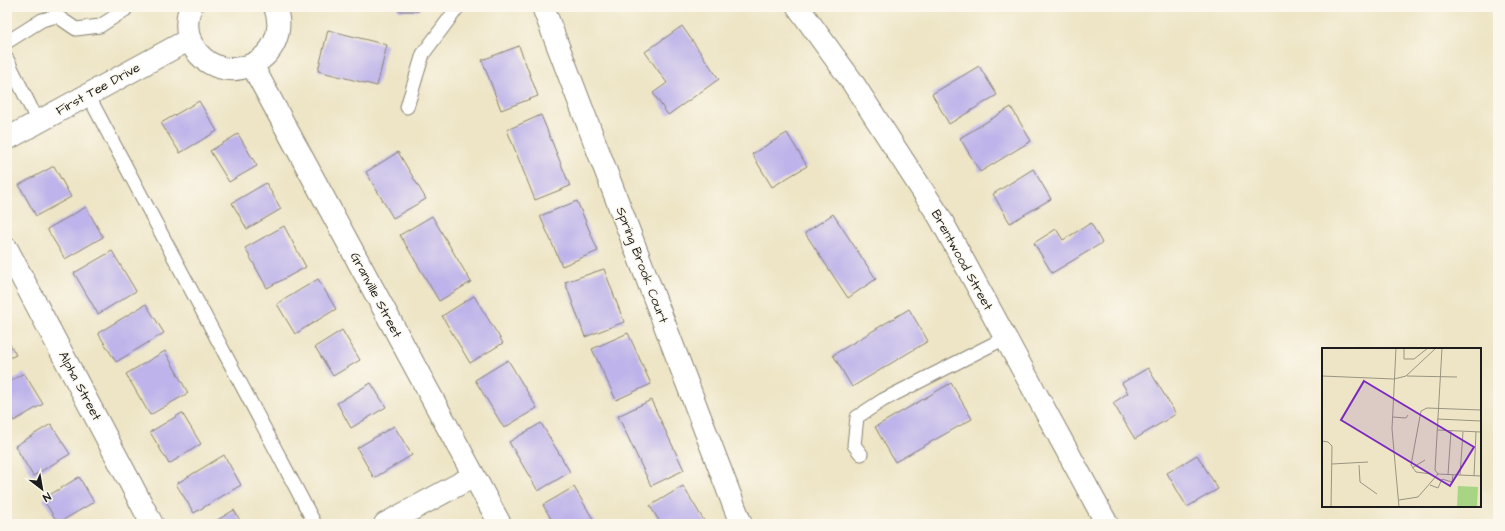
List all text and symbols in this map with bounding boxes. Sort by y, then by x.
street label: First Tee Drive [53,58,143,120]
street label: Spring Brook Court [611,204,673,327]
street label: Brentwood Street [927,207,997,314]
street label: Granville Street [346,249,406,342]
street label: Alpha Street [54,348,106,424]
inset map [1322,348,1481,507]
north arrow [22,469,62,509]
text: N [40,489,54,505]

